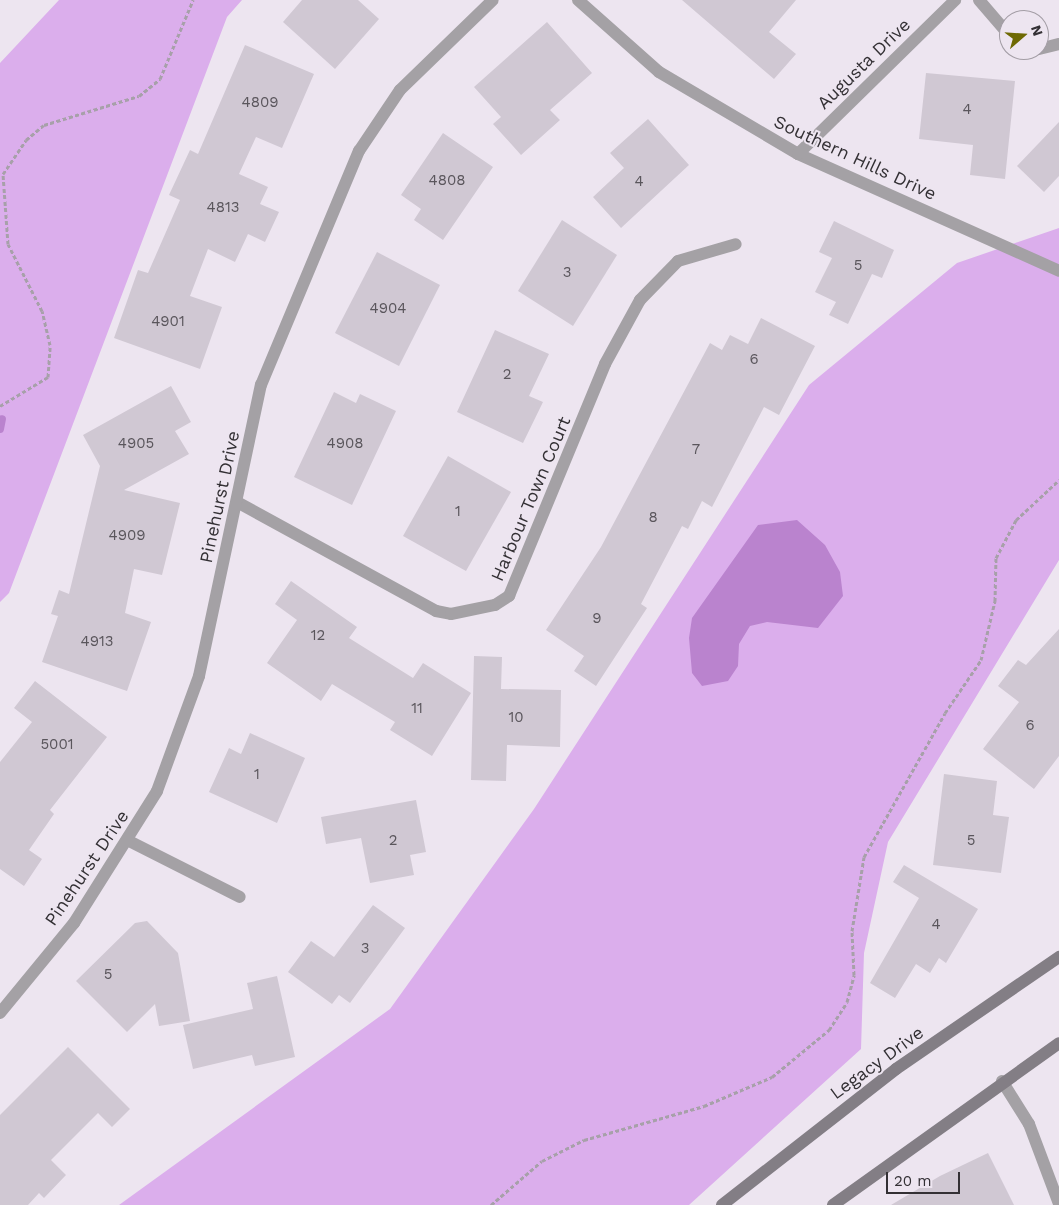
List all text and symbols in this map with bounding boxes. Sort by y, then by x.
north arrow [999,10,1049,60]
street label: Augusta Drive [813,14,915,114]
text: N [1028,23,1046,38]
house number: 4809 [242,94,278,112]
house number: 4 [962,101,972,119]
street label: Southern Hills Drive [770,111,940,205]
house number: 4808 [429,172,465,190]
house number: 4 [634,173,644,191]
house number: 4813 [207,199,239,217]
house number: 5 [854,257,862,275]
house number: 3 [563,264,571,282]
house number: 4904 [370,300,406,318]
house number: 4901 [151,313,185,331]
house number: 6 [749,351,759,369]
house number: 2 [503,366,511,384]
street label: Harbour Town Court [486,413,576,585]
street label: Pinehurst Drive [195,429,245,565]
house number: 4905 [118,435,154,453]
house number: 4908 [327,435,363,453]
house number: 7 [692,441,700,459]
house number: 1 [455,503,461,521]
house number: 8 [648,509,658,527]
house number: 4909 [108,527,146,545]
house number: 9 [592,610,602,628]
house number: 12 [311,627,325,645]
house number: 4913 [80,633,114,651]
house number: 11 [411,700,423,718]
house number: 10 [508,709,524,727]
house number: 6 [1025,717,1035,735]
house number: 5001 [40,736,74,754]
house number: 1 [254,766,260,784]
street label: Pinehurst Drive [40,806,134,930]
house number: 2 [389,832,397,850]
house number: 5 [967,832,975,850]
house number: 4 [931,916,941,934]
house number: 3 [361,940,369,958]
house number: 5 [104,966,112,984]
street label: Legacy Drive [826,1022,928,1104]
scale bar [889,1162,963,1194]
text: 20 m [894,1172,932,1190]

